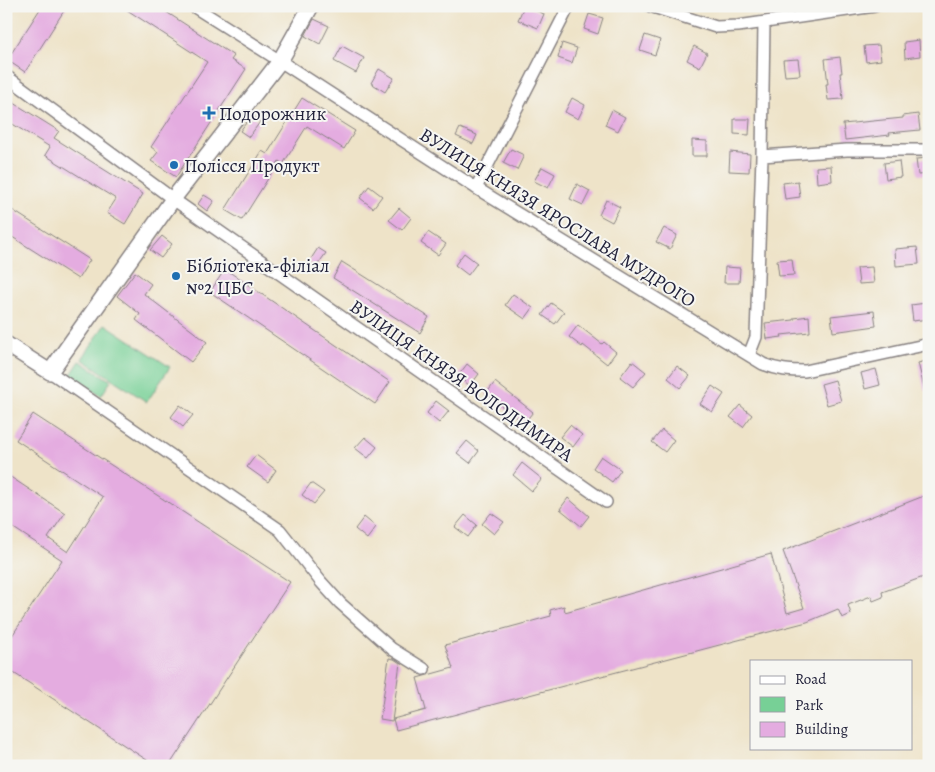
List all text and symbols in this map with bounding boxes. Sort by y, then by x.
place label: Подорожник [219,101,326,127]
marker: Подорожник [203,107,215,119]
street label: ВУЛИЦЯ КНЯЗЯ ЯРОСЛАВА МУДРОГО [414,122,700,314]
place label: Полісся Продукт [184,153,320,179]
marker: Полісся Продукт [168,159,180,171]
place label: Бібліотека-філіал №2 ЦБС [186,253,330,301]
marker: Бібліотека-філіал №2 ЦБС [170,270,182,282]
street label: ВУЛИЦЯ КНЯЗЯ ВОЛОДИМИРА [345,294,579,469]
legend [750,660,912,750]
text: Road [795,669,827,689]
text: Park [795,695,824,715]
text: Building [795,719,848,739]

